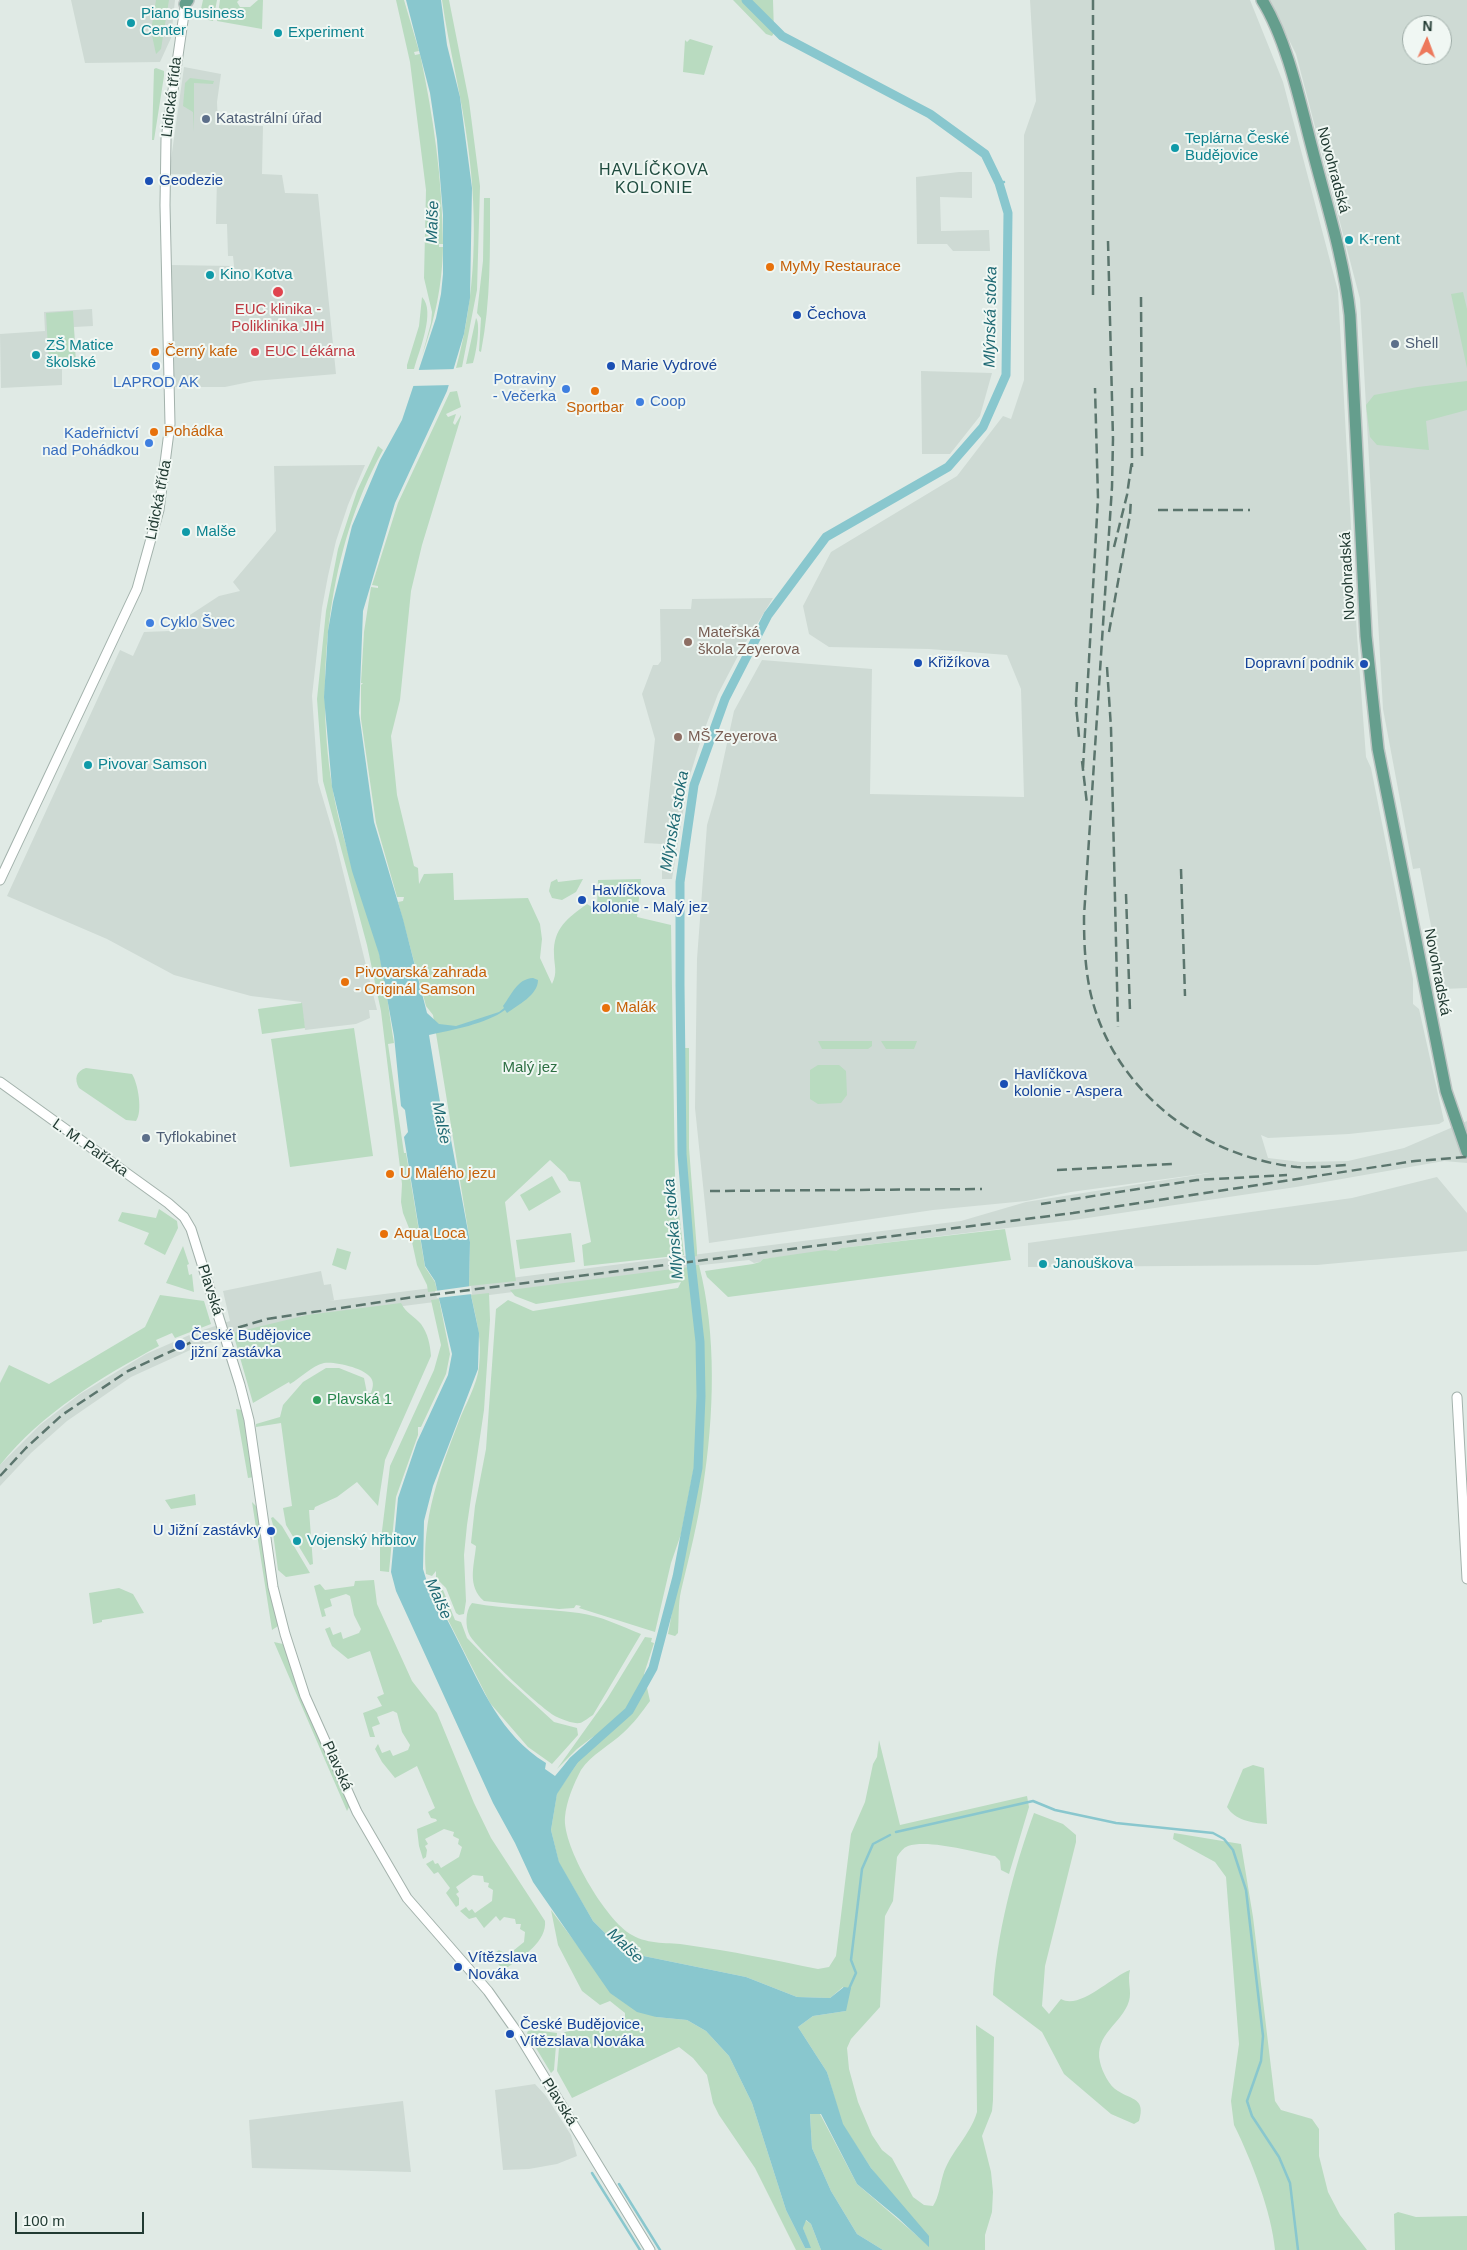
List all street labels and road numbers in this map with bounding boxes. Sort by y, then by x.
street label: Lidická třída [158,56,186,138]
street label: Novohradská [1313,125,1353,215]
street label: Lidická třída [142,459,176,541]
street label: Novohradská [1337,531,1359,621]
street label: Novohradská [1420,927,1454,1017]
street label: L. M. Pařízka [49,1115,131,1181]
street label: Plavská [193,1262,227,1318]
street label: Plavská [318,1738,356,1794]
street label: Plavská [537,2075,581,2129]

